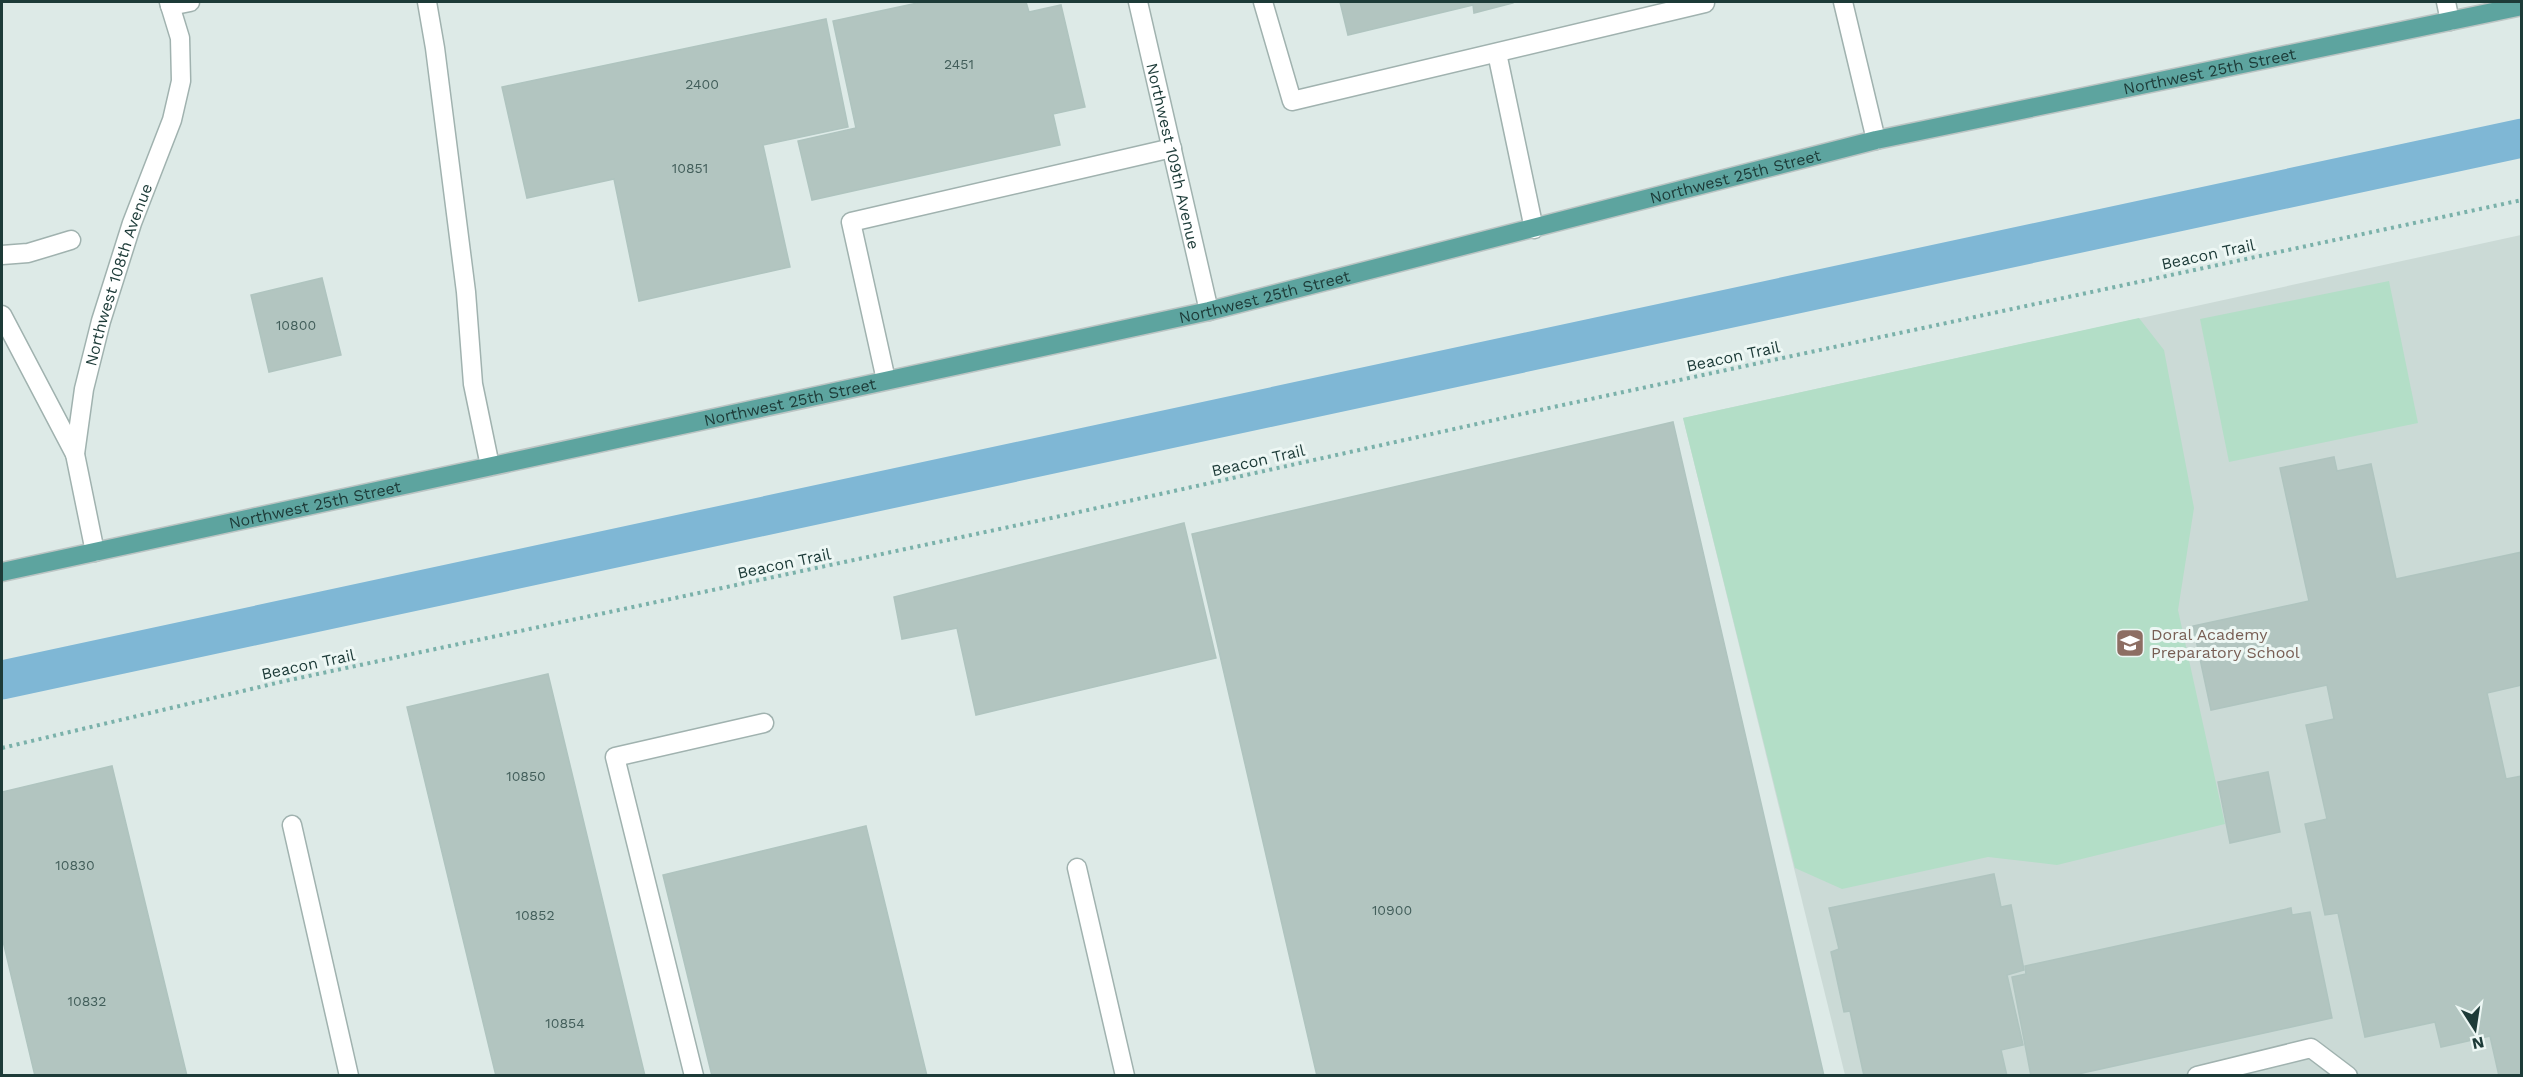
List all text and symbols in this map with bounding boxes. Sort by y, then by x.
street label: Northwest 25th Street [2122,44,2298,98]
house number: 2451 [944,56,974,72]
street label: Northwest 109th Avenue [1142,61,1203,251]
house number: 2400 [685,76,719,92]
street label: Northwest 25th Street [1648,146,1823,208]
house number: 10851 [672,160,708,176]
street label: Northwest 108th Avenue [81,181,156,368]
street label: Beacon Trail [2160,235,2257,274]
street label: Northwest 25th Street [1177,266,1352,327]
house number: 10800 [276,317,316,333]
street label: Beacon Trail [1685,337,1782,376]
street label: Northwest 25th Street [702,374,878,430]
street label: Beacon Trail [1210,440,1307,480]
street label: Northwest 25th Street [227,477,403,533]
street label: Beacon Trail [736,544,833,583]
place label: Doral Academy Preparatory School [2151,625,2300,662]
school or university icon: Doral Academy Preparatory School [2114,627,2146,659]
street label: Beacon Trail [260,645,357,684]
house number: 10850 [506,768,546,784]
house number: 10830 [55,857,95,873]
house number: 10900 [1372,902,1412,918]
house number: 10852 [515,907,555,923]
house number: 10832 [68,993,106,1009]
north arrow [2445,999,2505,1059]
house number: 10854 [545,1015,585,1031]
text: N [2470,1033,2486,1054]

